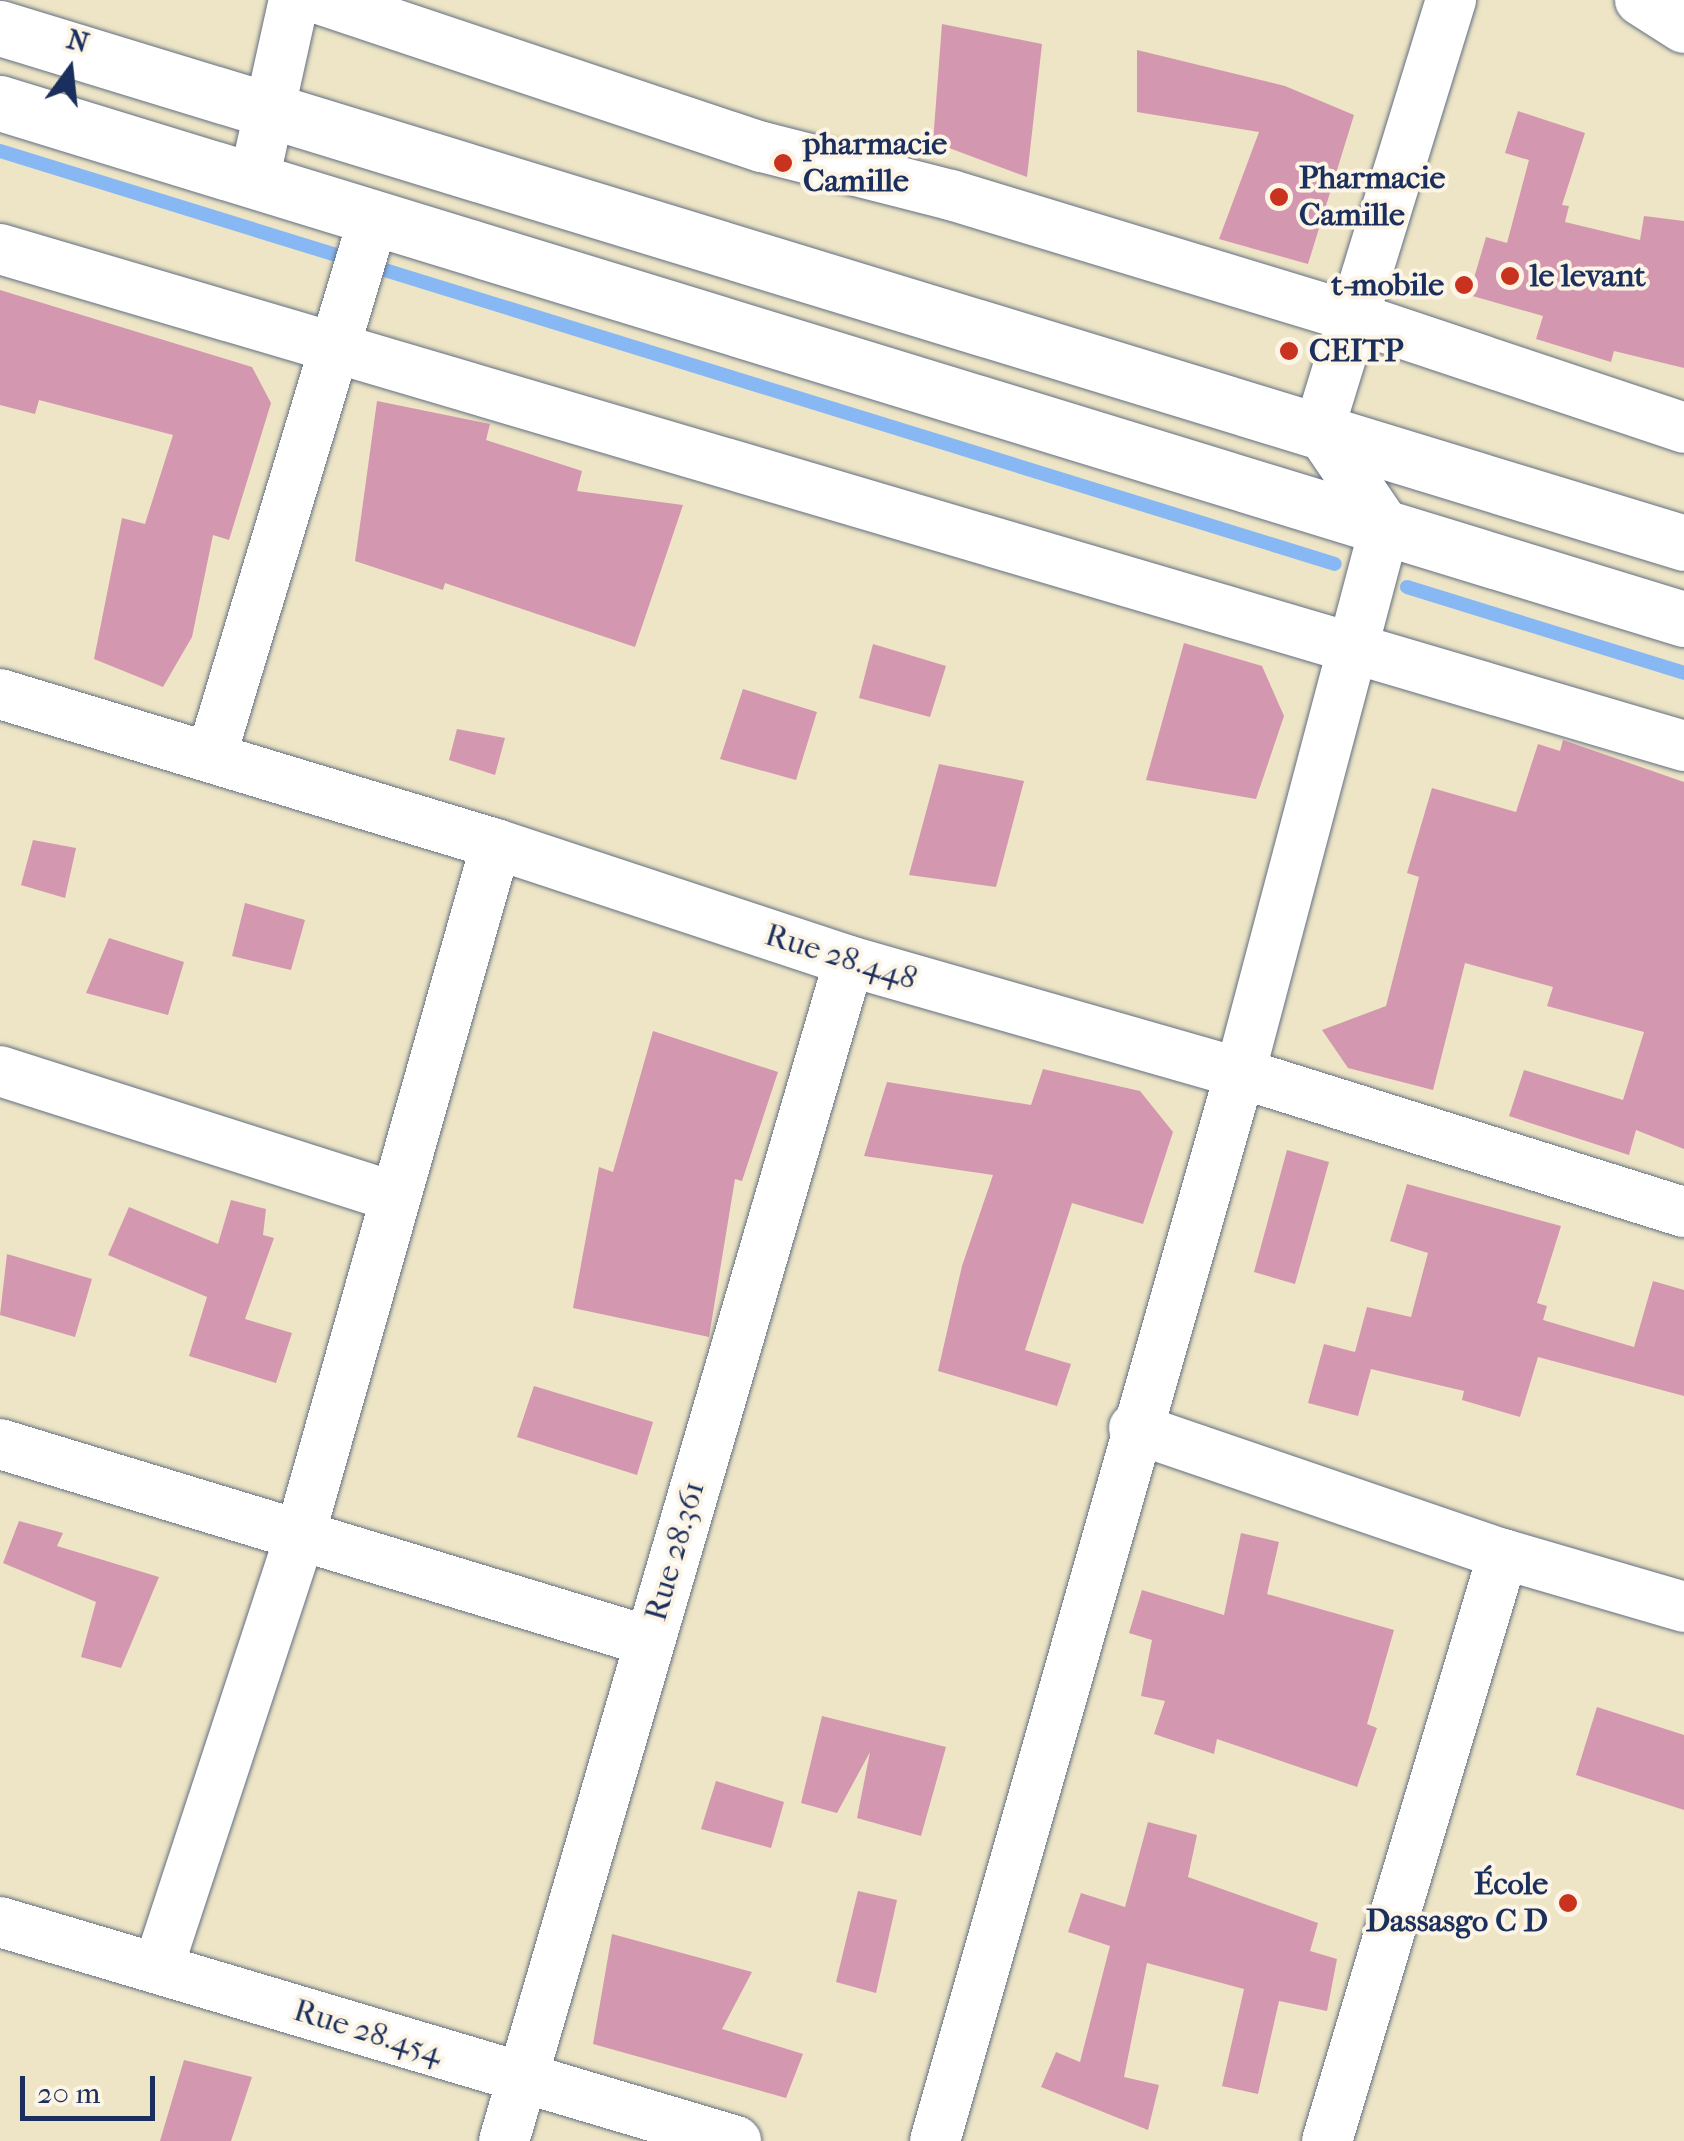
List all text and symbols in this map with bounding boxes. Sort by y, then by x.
north arrow [20,20,120,120]
text: N [63,22,92,59]
place label: pharmacie Camille [803,126,947,201]
marker: pharmacie Camille [772,152,794,174]
place label: Pharmacie Camille [1299,160,1445,235]
marker: Pharmacie Camille [1268,186,1290,208]
place label: le levant [1530,257,1646,295]
marker: le levant [1499,265,1521,287]
place label: t-mobile [1331,266,1444,304]
marker: t-mobile [1453,274,1475,296]
place label: CEITP [1309,332,1403,370]
marker: CEITP [1278,340,1300,362]
street label: Rue 28.448 [760,916,922,998]
street label: Rue 28.361 [637,1477,713,1625]
place label: École Dassasgo C D [1366,1866,1548,1941]
marker: École Dassasgo C D [1557,1892,1579,1914]
street label: Rue 28.454 [289,1991,447,2073]
scale bar [25,2056,160,2118]
text: 20 m [37,2076,100,2111]

